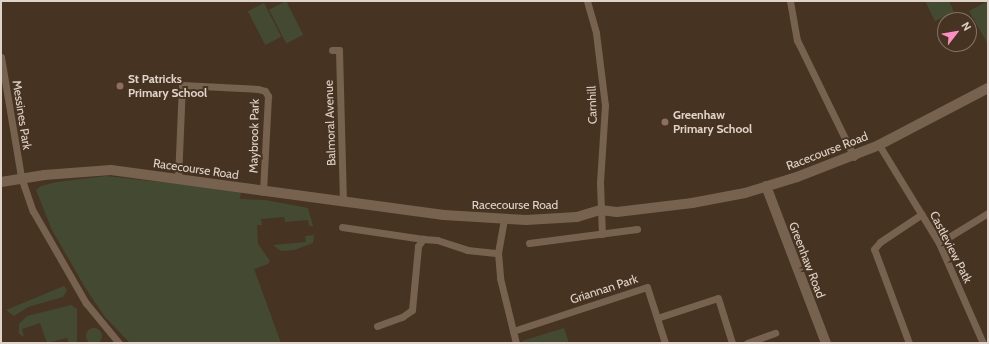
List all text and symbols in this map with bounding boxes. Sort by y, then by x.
north arrow [937,12,977,52]
text: N [958,19,974,33]
place label: St Patricks Primary School [128,72,207,100]
street label: Messines Park [9,79,35,151]
street label: Balmoral Avenue [321,80,339,166]
marker: St Patricks Primary School [115,81,125,91]
street label: Carnhill [584,86,600,124]
street label: Maybrook Park [246,99,262,173]
place label: Greenhaw Primary School [673,108,752,136]
marker: Greenhaw Primary School [660,117,670,127]
street label: Racecourse Road [784,129,870,173]
street label: Racecourse Road [152,156,240,182]
street label: Racecourse Road [472,198,558,212]
street label: Castleview Patk [927,209,975,285]
street label: Greenhaw Road [786,220,828,300]
street label: Griannan Park [568,271,640,307]

